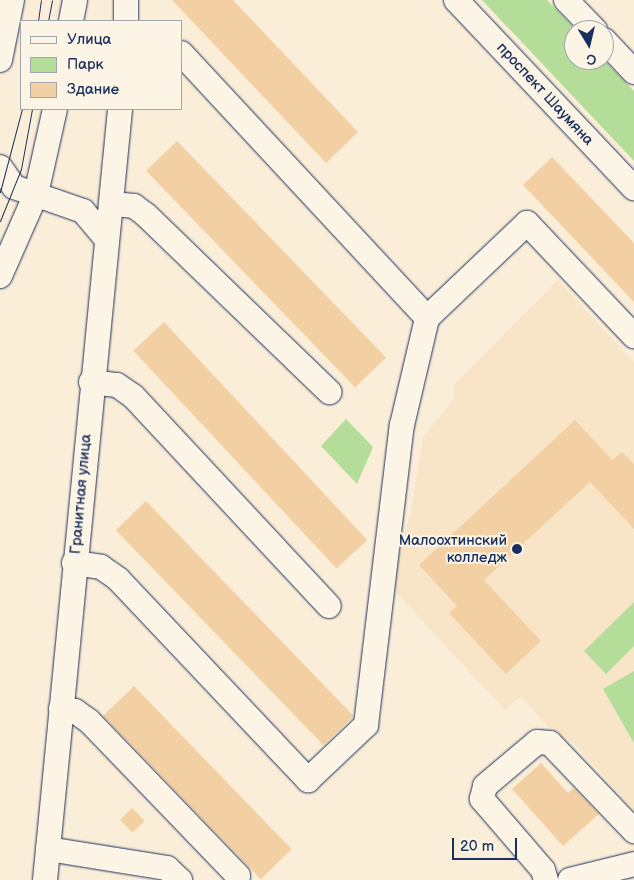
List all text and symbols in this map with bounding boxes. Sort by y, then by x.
legend [20,20,182,110]
north arrow [564,20,614,70]
text: Улица [67,30,111,49]
street label: проспект Шаумяна [493,39,597,149]
text: С [585,50,597,68]
text: Парк [67,55,104,74]
text: Здание [67,80,119,99]
street label: Гранитная улица [67,433,95,555]
place label: Малоохтинский колледж [399,531,507,566]
marker: Малоохтинский колледж [511,543,523,555]
scale bar [454,828,519,860]
text: 20 m [460,837,494,856]

